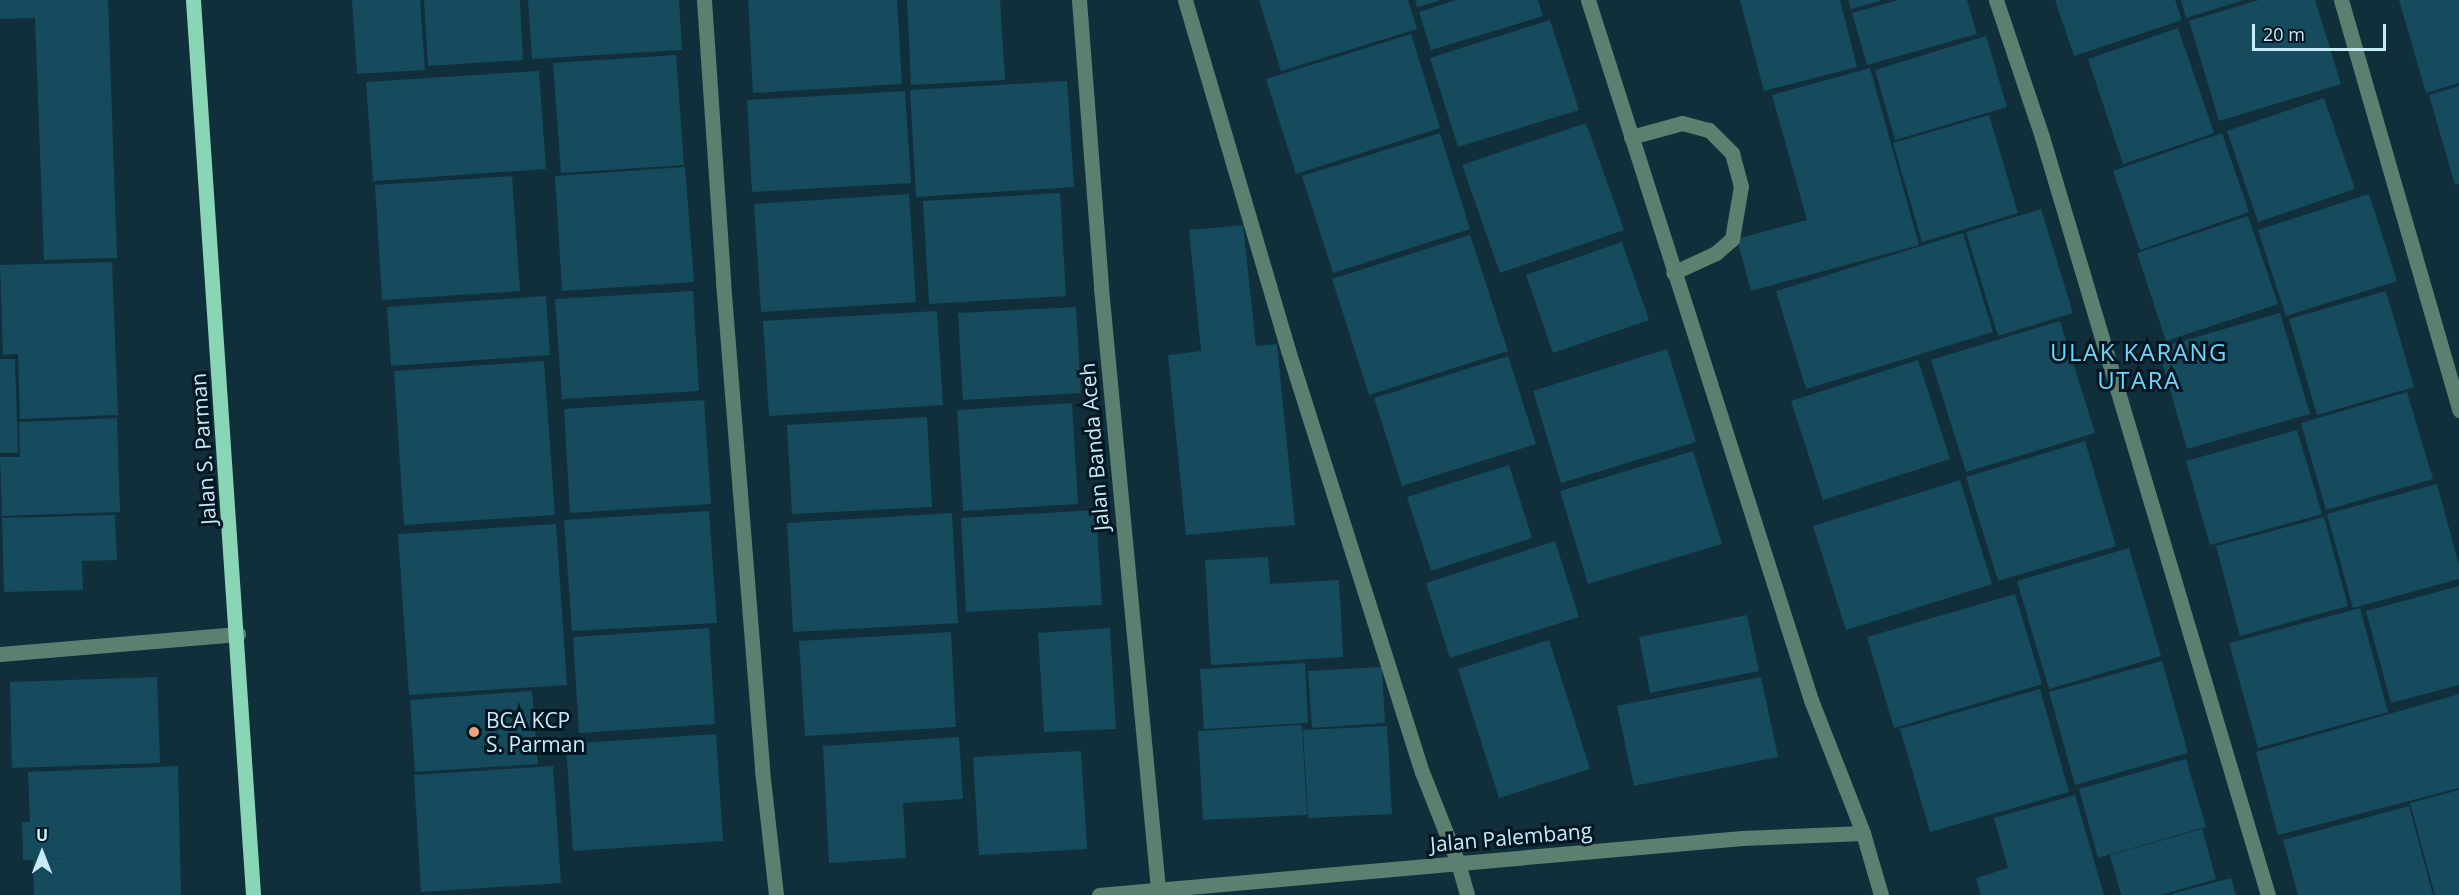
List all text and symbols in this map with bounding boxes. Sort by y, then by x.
scale bar [2255,12,2388,50]
text: 20 m [2263,22,2305,46]
district label: ULAK KARANG UTARA [2050,338,2228,394]
street label: Jalan Banda Aceh [1074,362,1114,532]
street label: Jalan S. Parman [185,372,221,526]
place label: BCA KCP S. Parman [486,707,585,757]
marker: BCA KCP S. Parman [467,725,481,739]
street label: Jalan Palembang [1429,817,1593,857]
north arrow [12,823,72,883]
text: U [36,824,48,846]

